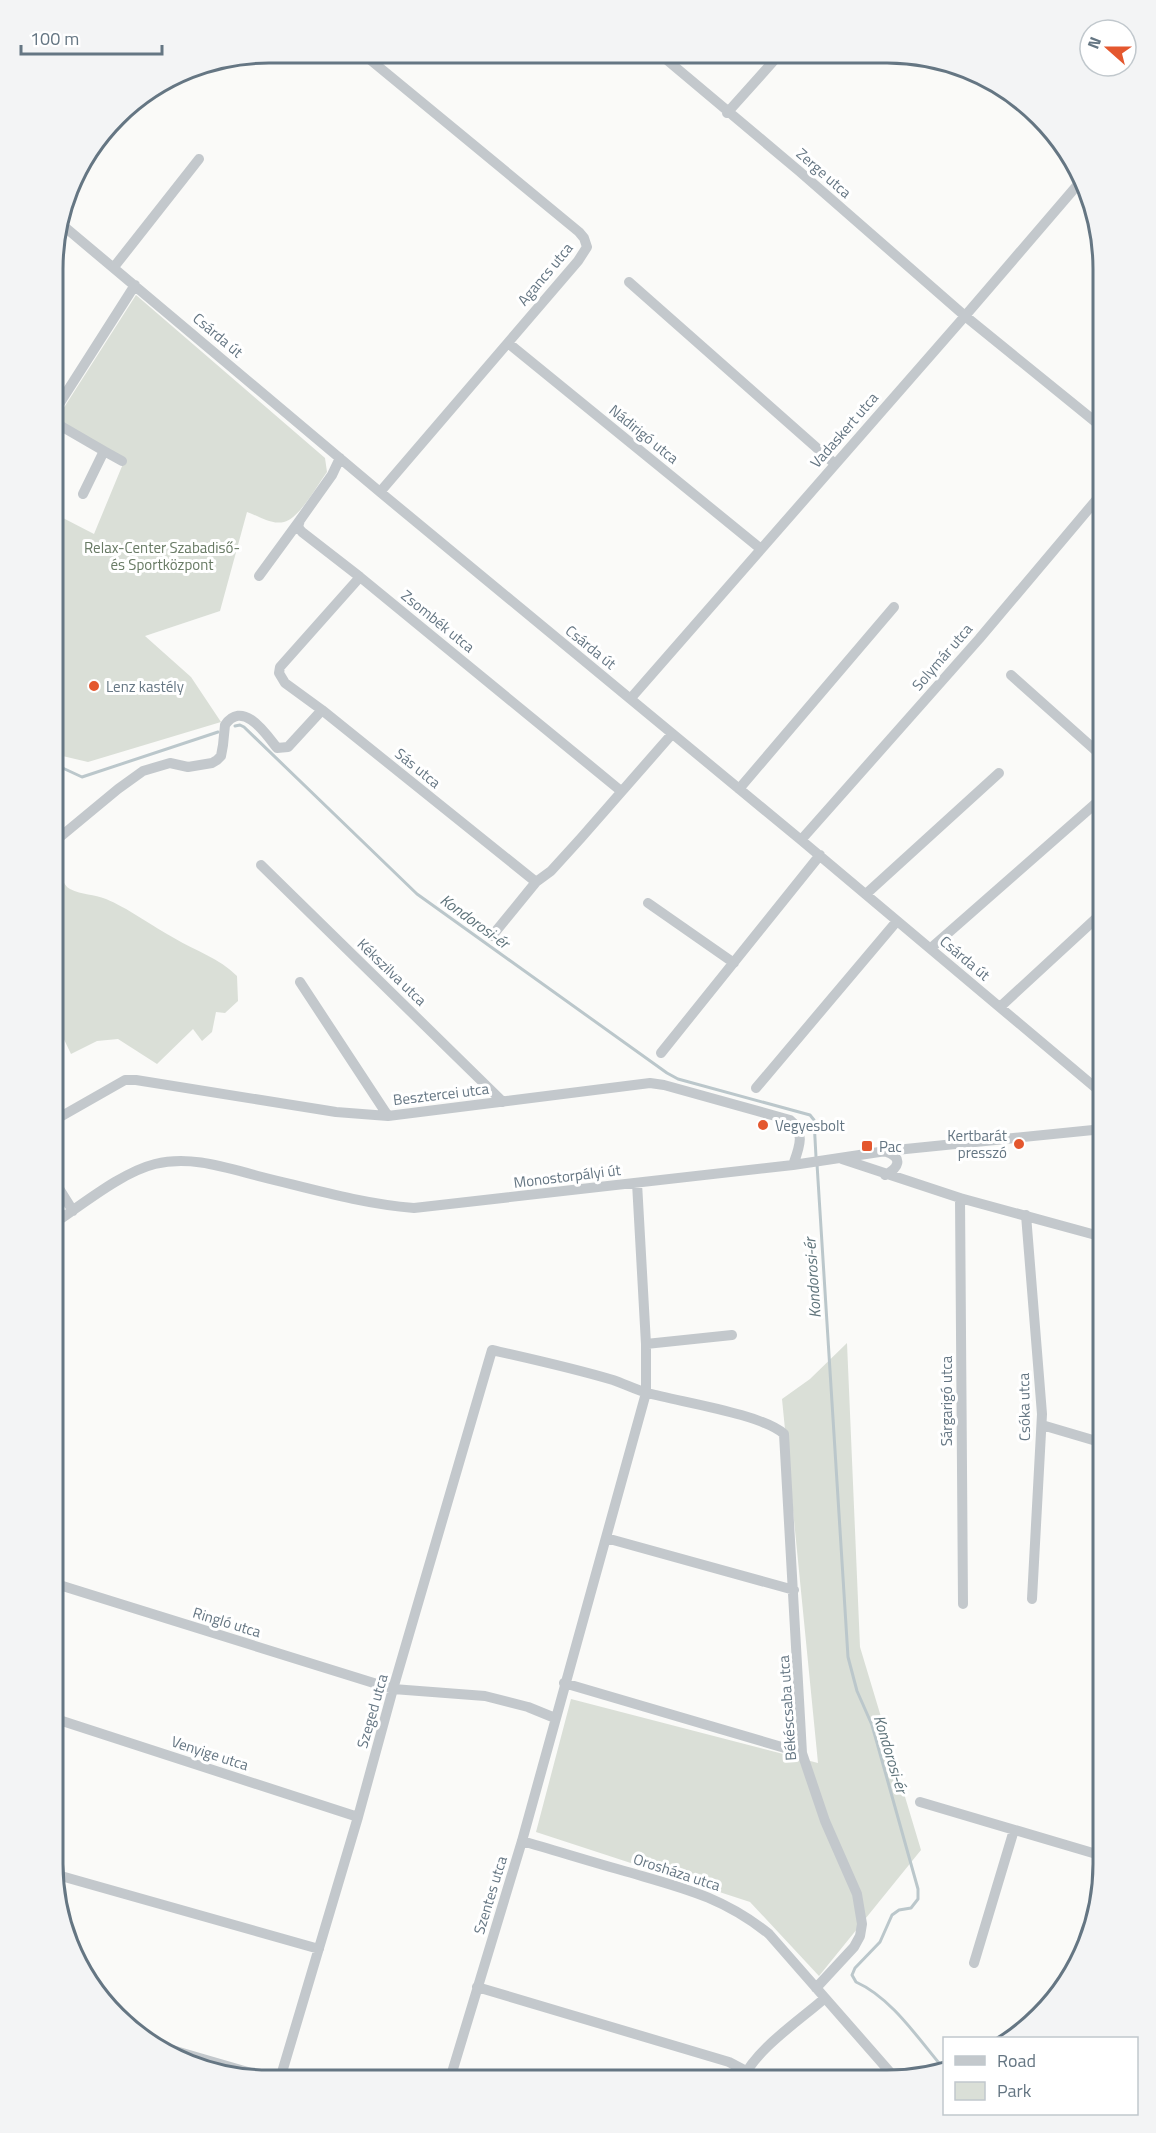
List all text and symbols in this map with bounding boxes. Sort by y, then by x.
scale bar [21,18,162,56]
north arrow [1078,18,1138,78]
text: 100 m [30,25,79,52]
text: N [1081,33,1107,52]
street label: Zerge utca [791,143,857,204]
street label: Agancs utca [512,237,579,311]
street label: Csárda út [188,307,249,363]
street label: Vadaskert utca [805,387,884,473]
street label: Nádirigó utca [604,399,684,470]
park label: Relax-Center Szabadiső- és Sportközpont [84,536,240,576]
street label: Zsombék utca [396,584,480,658]
street label: Solymár utca [906,618,978,696]
street label: Csárda út [561,619,622,675]
place label: Lenz kastély [106,675,184,698]
marker: Lenz kastély [87,679,101,693]
street label: Sás utca [390,742,446,794]
water label: Kondorosi-ér [435,888,516,956]
street label: Csárda út [935,930,996,986]
street label: Kékszilva utca [352,933,432,1011]
street label: Besztercei utca [392,1077,491,1111]
place label: Vegyesbolt [775,1114,845,1137]
marker: Vegyesbolt [756,1118,770,1132]
place label: Kertbarát presszó [947,1124,1008,1164]
place label: Pac [879,1135,902,1158]
marker: Kertbarát presszó [1012,1137,1026,1151]
marker: Pac [860,1139,874,1153]
street label: Monostorpályi út [512,1158,623,1194]
water label: Kondorosi-ér [797,1235,827,1319]
street label: Sárgarigó utca [935,1355,958,1446]
street label: Csóka utca [1012,1372,1036,1441]
street label: Ringló utca [190,1601,264,1643]
street label: Békéscsaba utca [772,1654,802,1761]
street label: Szeged utca [350,1671,394,1751]
water label: Kondorosi-ér [868,1712,915,1798]
street label: Venyige utca [168,1730,252,1776]
street label: Orosháza utca [630,1847,724,1897]
street label: Szentes utca [467,1853,513,1937]
legend [943,2037,1138,2115]
text: Road [997,2047,1036,2074]
text: Park [997,2077,1032,2104]

